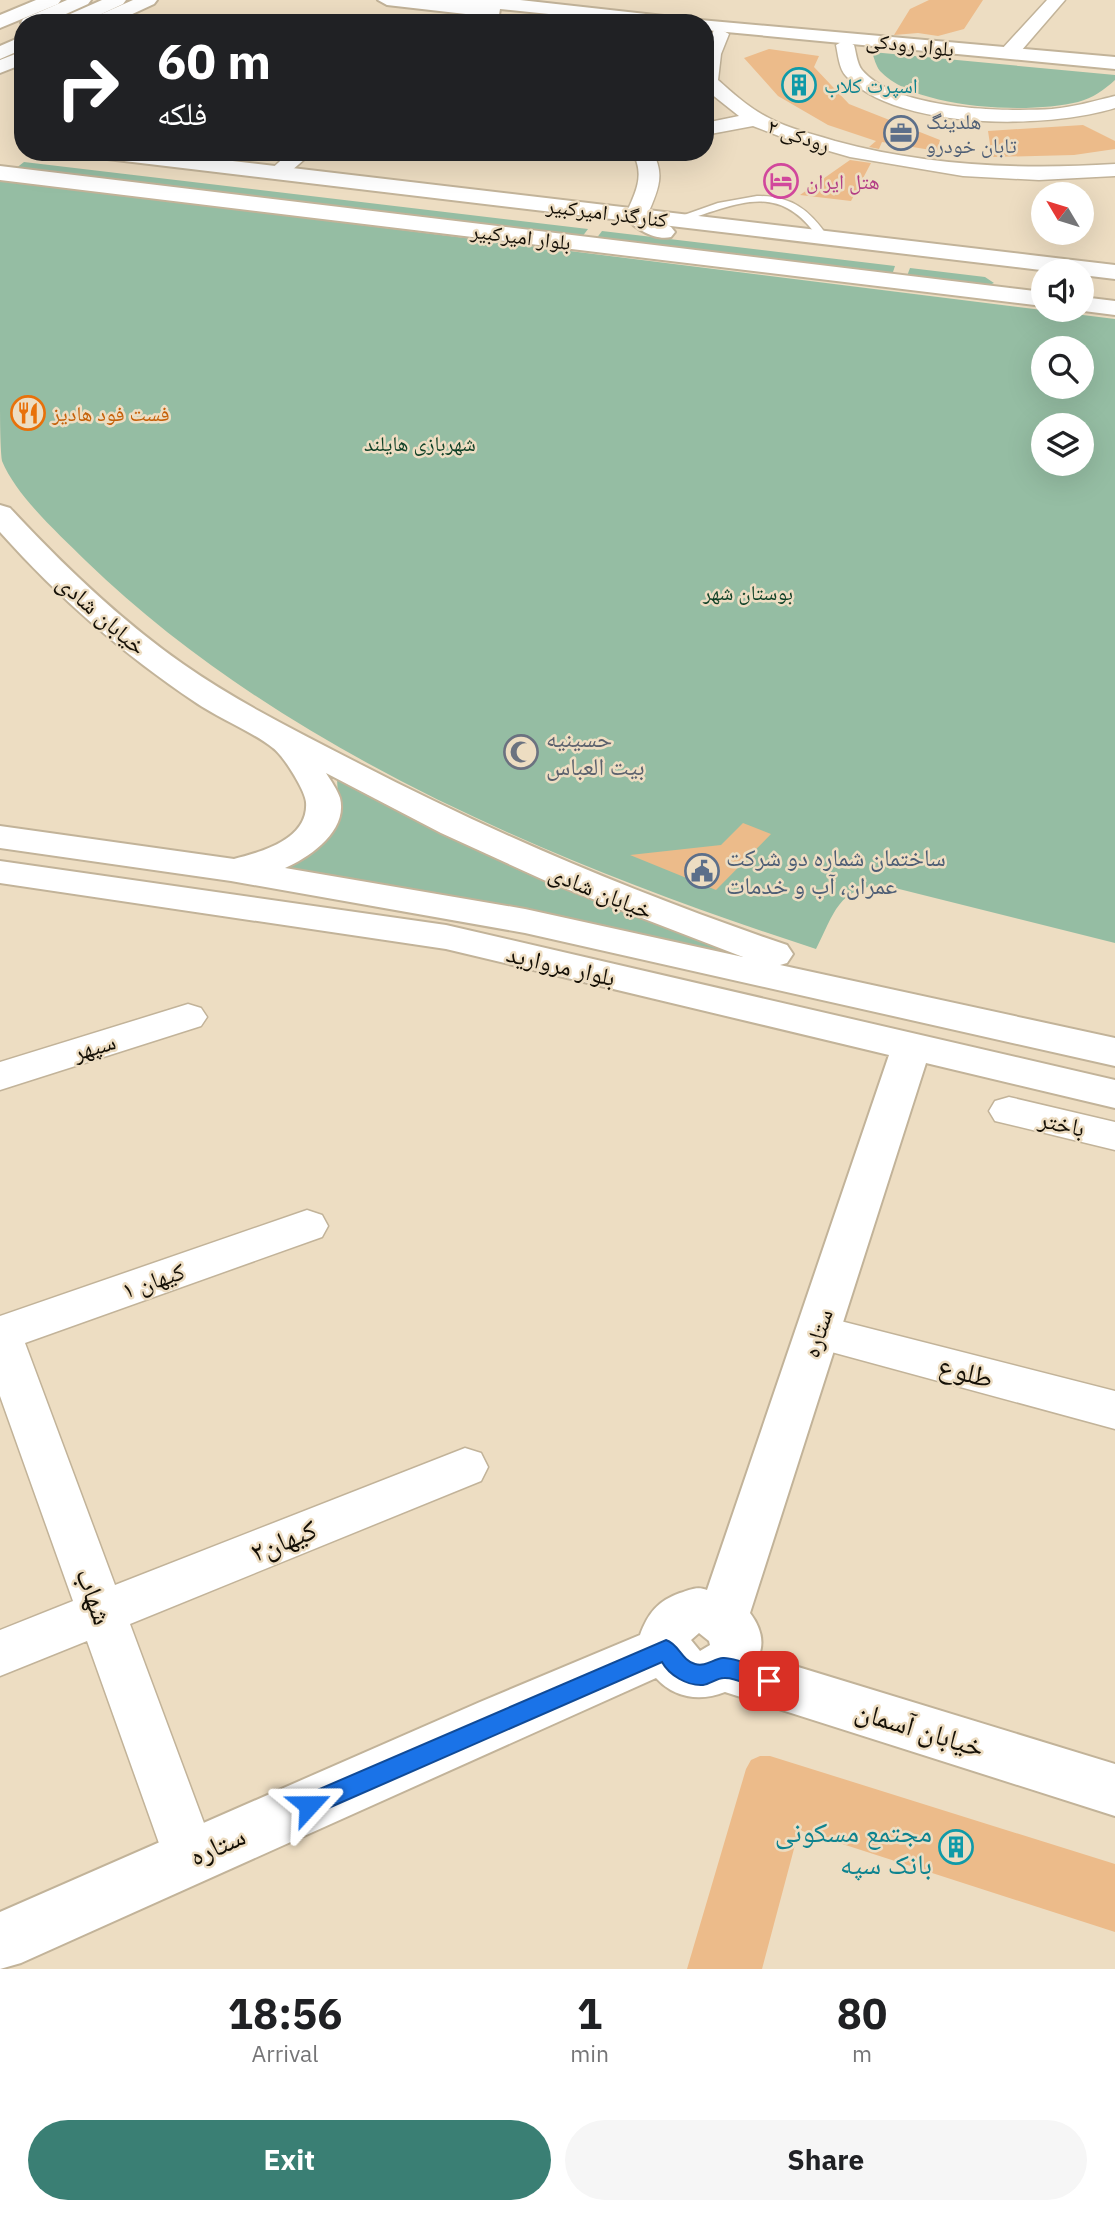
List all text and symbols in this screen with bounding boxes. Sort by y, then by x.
street label: بلوار رودکی [864,25,956,63]
text: 60 m [157,29,271,92]
icon: right [42,42,133,133]
building icon: اسپرت کلاب [780,66,818,104]
place label: اسپرت کلاب [824,71,918,99]
text: فلکه [157,92,207,134]
place label: هلدینگ تابان خودرو [926,107,1017,159]
street label: رودکی ۲ [764,111,834,159]
office icon: هلدینگ تابان خودرو [882,114,920,152]
hotel icon: هتل ایران [762,162,800,200]
place label: هتل ایران [806,167,880,195]
north arrow [1031,182,1094,245]
map controls [1031,182,1094,476]
street label: کنارگذر امیرکبیر [544,191,669,233]
street label: بلوار امیرکبیر [469,216,572,256]
button: sound [1031,259,1094,322]
button: search [1031,336,1094,399]
restaurant icon: فست فود هادیز [9,394,47,432]
place label: فست فود هادیز [51,399,170,427]
button: layers [1031,413,1094,476]
park label: شهربازی هایلند [364,429,476,457]
street label: خیابان شادی [50,566,154,662]
park label: بوستان شهر [702,578,793,606]
place label: حسینیه بیت العباس [546,722,645,782]
mosque icon: حسینیه بیت العباس [502,733,540,771]
place label: ساختمان شماره دو شرکت عمران، آب و خدمات [726,841,946,901]
public building icon: ساختمان شماره دو شرکت عمران، آب و خدمات [683,852,721,890]
street label: خیابان شادی [544,856,658,926]
street label: بلوار مروارید [503,937,619,993]
street label: سپهر [68,1024,119,1068]
street label: باختر [1035,1102,1088,1144]
street label: کیهان ۱ [117,1254,189,1306]
street label: ستاره [794,1304,840,1362]
street label: طلوع [934,1346,998,1396]
street label: کیهان۲ [244,1510,322,1570]
street label: شهاب [68,1563,122,1629]
pin [739,1651,799,1711]
icon: arrive [750,1662,788,1700]
street label: خیابان آسمان [851,1691,989,1765]
position arrow [272,1768,346,1842]
place label: مجتمع مسکونی بانک سپه [775,1813,932,1882]
street label: ستاره [183,1816,251,1874]
building icon: مجتمع مسکونی بانک سپه [937,1828,975,1866]
text: 18:56 [228,1986,342,2041]
text: 1 [577,1986,602,2041]
text: 80 [837,1986,887,2041]
text: Arrival [252,2038,319,2068]
text: min [570,2038,609,2068]
text: m [852,2038,872,2068]
button: Exit [28,2120,551,2200]
button: Share [565,2120,1087,2200]

